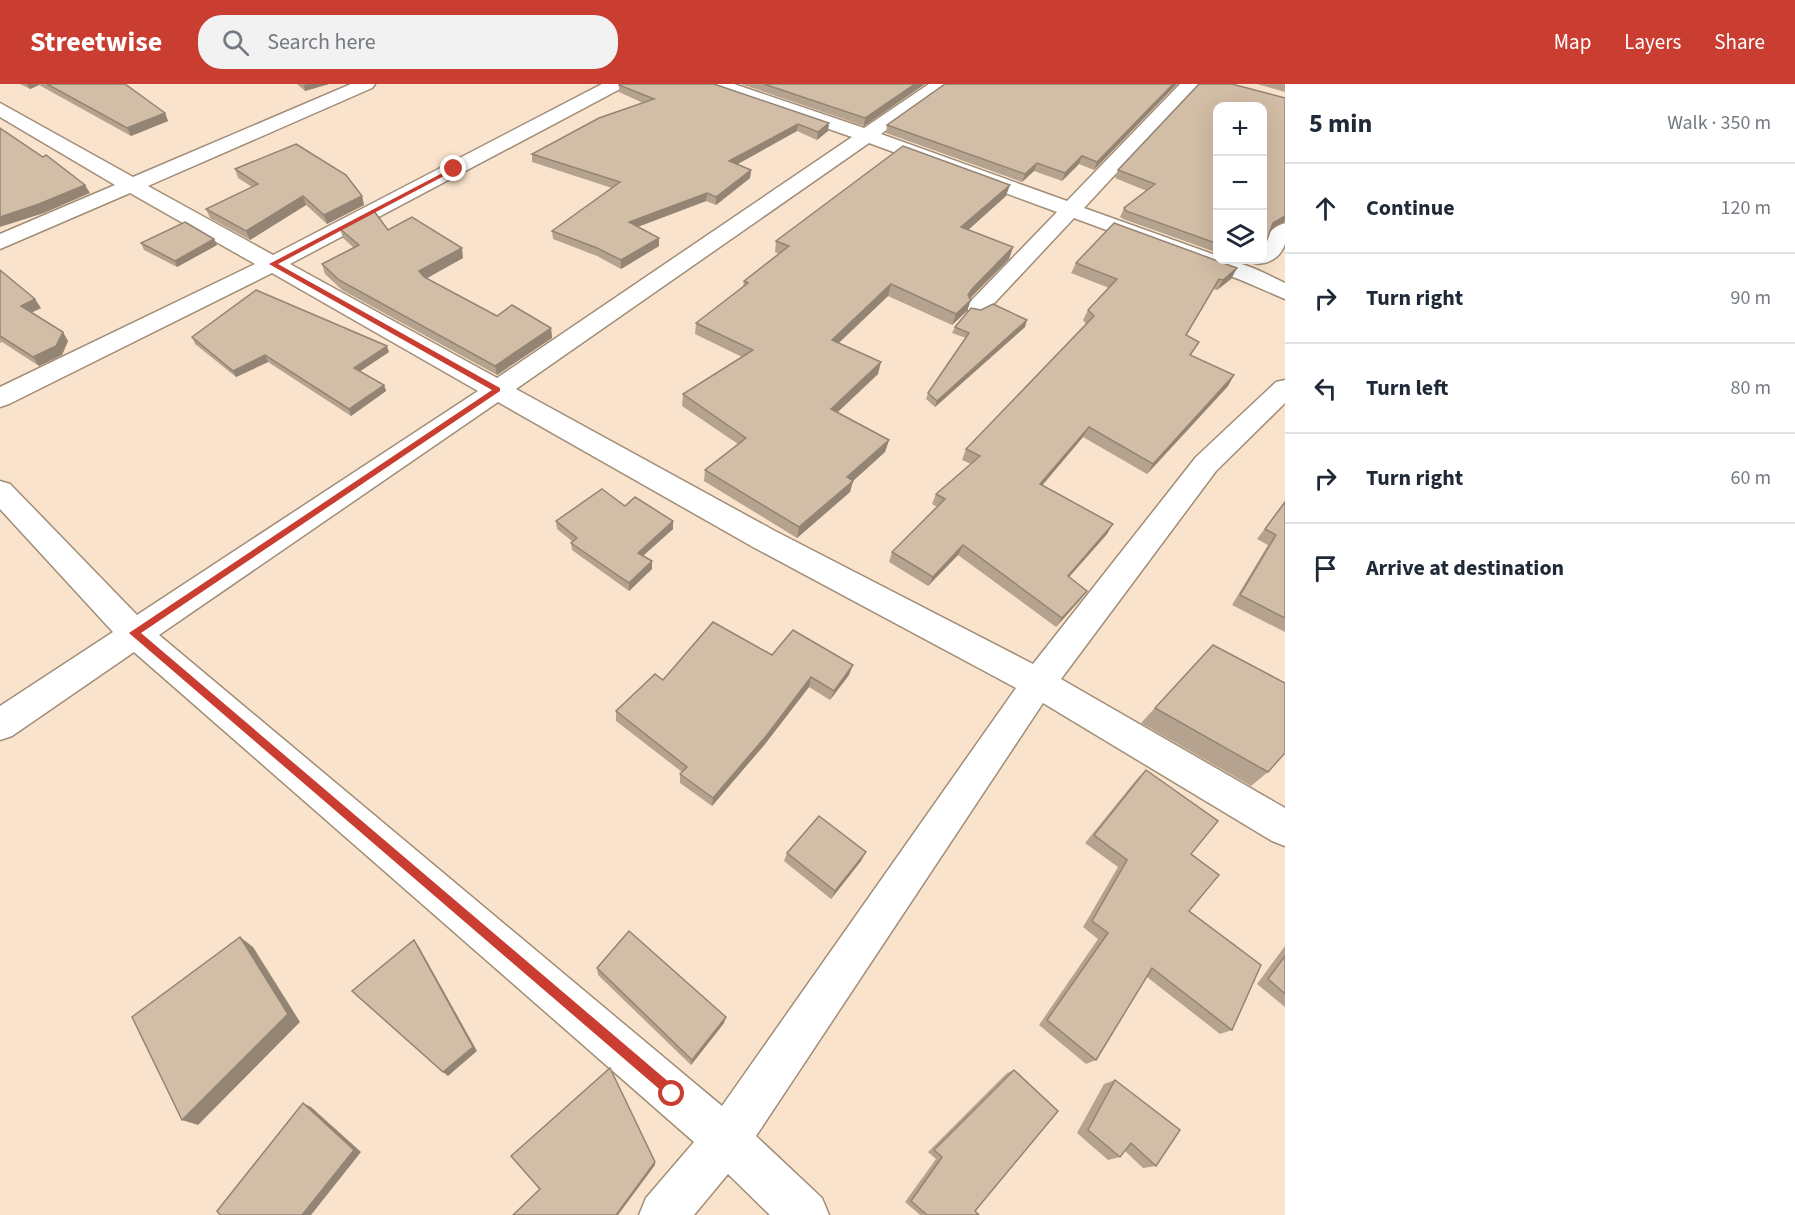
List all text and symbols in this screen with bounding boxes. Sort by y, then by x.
search box [198,15,618,69]
text: Streetwise [30,22,162,62]
icon: search [219,26,252,59]
text: Search here [267,26,376,58]
text: Map [1554,27,1591,57]
text: Layers [1624,27,1681,57]
text: Share [1714,27,1765,57]
map controls [1213,102,1267,264]
button: + [1213,102,1267,156]
text: 5 min [1309,105,1372,142]
text: Walk · 350 m [1667,109,1771,137]
route end [440,155,466,181]
button: − [1213,156,1267,210]
icon: ahead [1309,192,1342,225]
text: Continue [1366,192,1455,224]
text: 120 m [1721,194,1771,222]
button: layers [1213,210,1267,264]
icon: right [1309,282,1342,315]
text: Turn right [1366,282,1463,314]
text: 90 m [1731,284,1771,312]
icon: left [1309,372,1342,405]
text: Turn left [1366,372,1448,404]
text: 80 m [1731,374,1771,402]
icon: right [1309,462,1342,495]
text: Turn right [1366,462,1463,494]
text: 60 m [1731,464,1771,492]
icon: arrive [1309,552,1342,585]
text: Arrive at destination [1366,552,1564,584]
route start [658,1080,684,1106]

